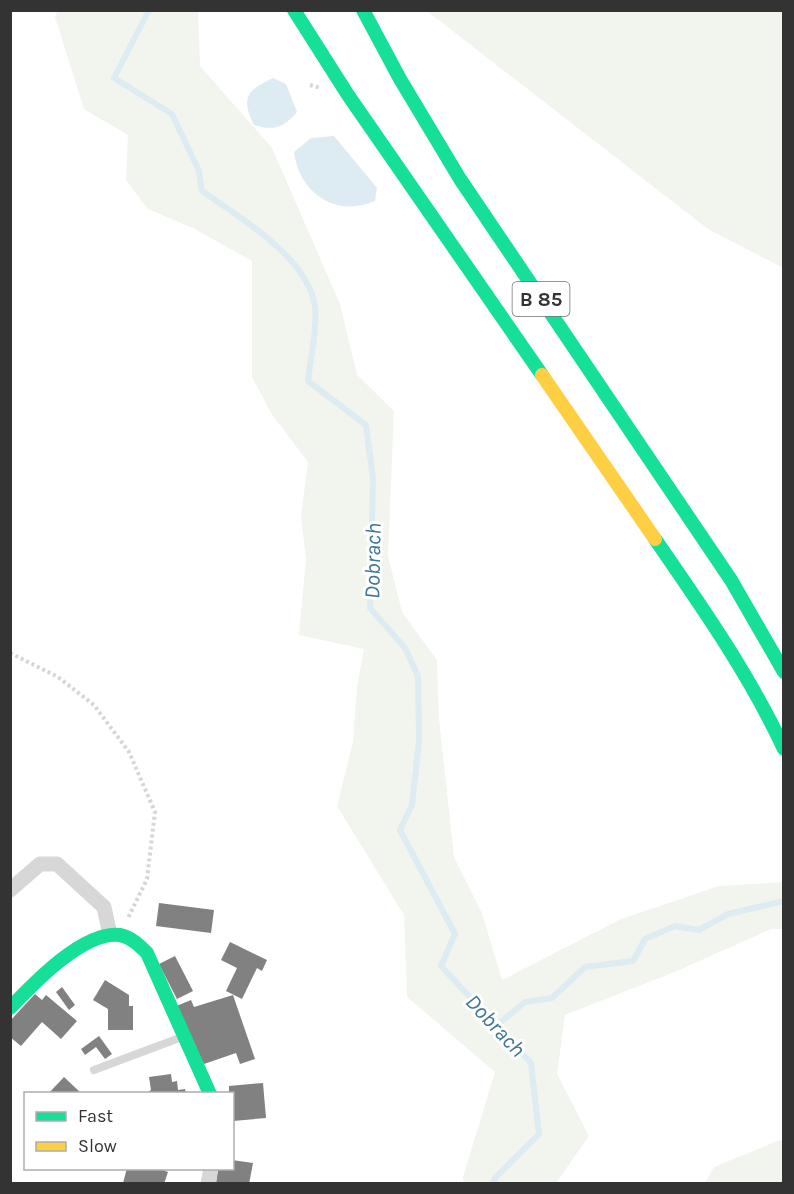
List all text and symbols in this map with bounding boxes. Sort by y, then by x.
road number: B 85 [512,282,570,316]
water label: Dobrach [359,523,387,599]
water label: Dobrach [460,989,531,1062]
legend [24,1092,234,1170]
text: Fast [78,1105,113,1127]
text: Slow [78,1135,117,1157]

